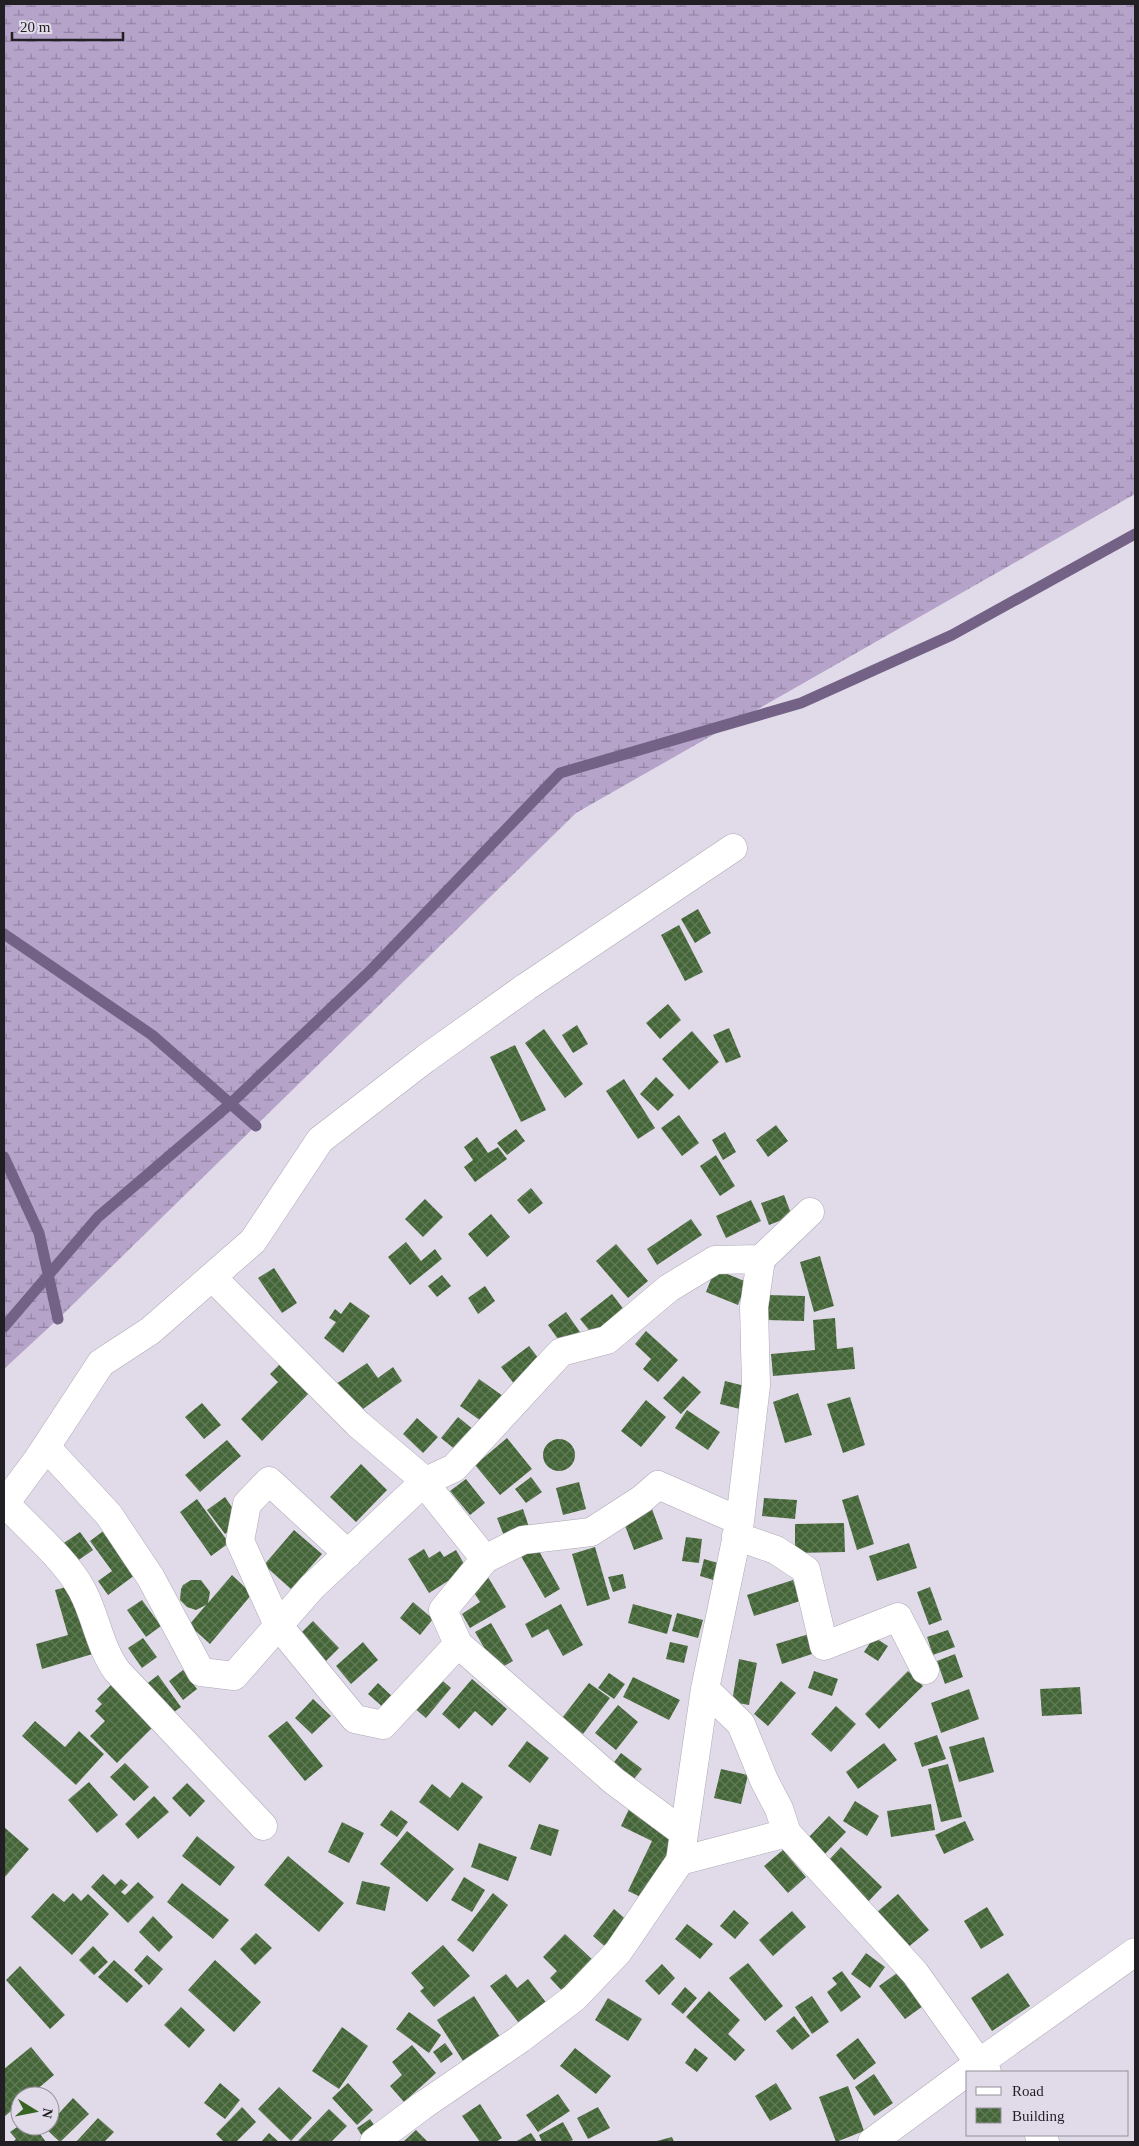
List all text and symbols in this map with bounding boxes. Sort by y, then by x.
scale bar [12,10,124,42]
text: 20 m [20,19,51,35]
legend [966,2071,1129,2136]
text: Road [1012,2083,1044,2099]
north arrow [10,2086,60,2136]
text: N [39,2107,56,2119]
text: Building [1012,2108,1065,2124]

